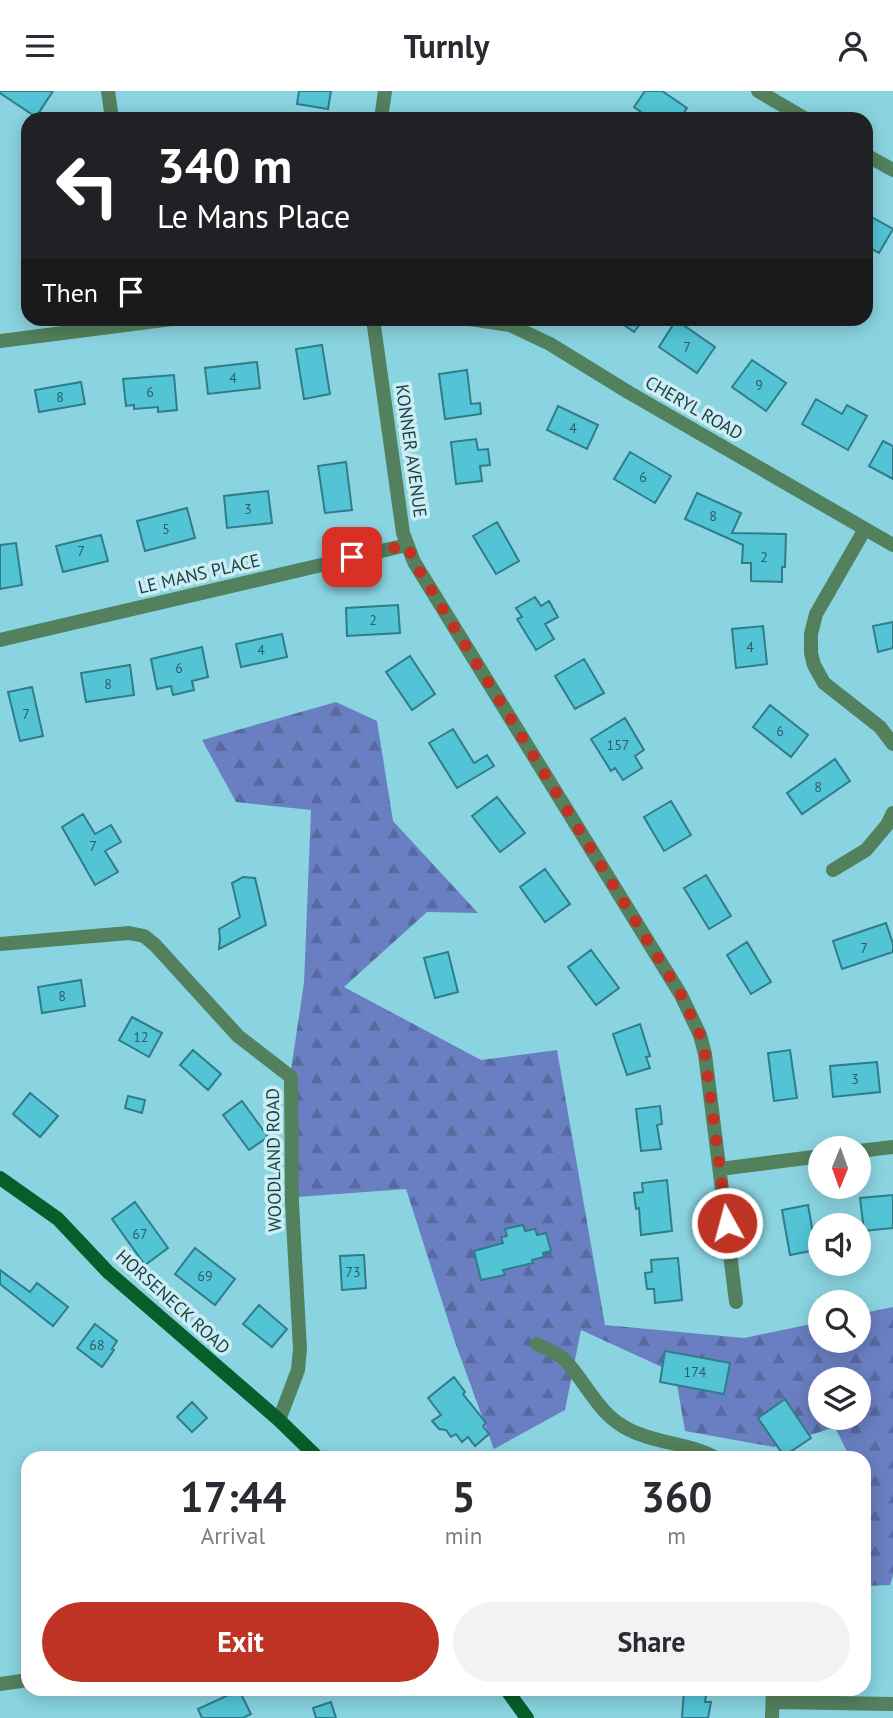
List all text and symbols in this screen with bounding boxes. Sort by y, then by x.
text: Turnly [404,25,489,67]
icon: menu [21,27,59,65]
icon: person [834,27,872,65]
text: 340 m [157,133,292,197]
icon: left [42,140,133,231]
text: Le Mans Place [157,195,350,237]
icon: arrive [112,273,150,311]
text: Then [42,276,98,309]
house number: 7 [683,338,691,356]
house number: 4 [229,369,237,387]
street label: CHERYL ROAD [641,370,747,445]
house number: 9 [755,376,763,394]
house number: 6 [146,383,154,401]
street label: KONNER AVENUE [391,383,432,519]
house number: 8 [56,388,64,406]
house number: 4 [569,419,577,437]
house number: 6 [639,468,647,486]
house number: 3 [244,500,252,518]
house number: 8 [709,507,717,525]
house number: 5 [162,520,170,538]
pin [322,527,382,587]
icon: arrive [333,538,371,576]
house number: 7 [77,542,85,560]
street label: LE MANS PLACE [136,548,262,599]
house number: 2 [760,548,768,566]
house number: 2 [369,611,377,629]
house number: 4 [746,638,754,656]
house number: 4 [257,641,265,659]
house number: 6 [175,659,183,677]
house number: 8 [104,675,112,693]
house number: 7 [22,705,30,723]
house number: 6 [776,722,784,740]
house number: 157 [607,736,629,754]
house number: 8 [814,778,822,796]
house number: 7 [89,837,97,855]
house number: 7 [860,939,868,957]
house number: 8 [58,987,66,1005]
house number: 12 [133,1028,149,1046]
house number: 3 [851,1070,859,1088]
street label: WOODLAND ROAD [261,1088,286,1232]
north arrow [808,1136,872,1199]
map controls [808,1136,871,1430]
position arrow [690,1186,764,1260]
button: sound [808,1213,871,1276]
house number: 67 [132,1225,148,1243]
street label: HORSENECK ROAD [112,1244,235,1359]
house number: 73 [345,1263,361,1281]
house number: 69 [197,1267,213,1285]
button: search [808,1290,871,1353]
house number: 68 [89,1336,105,1354]
house number: 174 [684,1363,707,1381]
button: layers [808,1367,871,1430]
text: 17:44 [180,1469,286,1524]
text: 5 [452,1469,475,1524]
text: 360 [641,1469,712,1524]
text: Arrival [201,1521,265,1550]
text: min [445,1521,482,1550]
text: m [667,1521,686,1550]
button: Exit [42,1602,439,1682]
button: Share [453,1602,850,1682]

